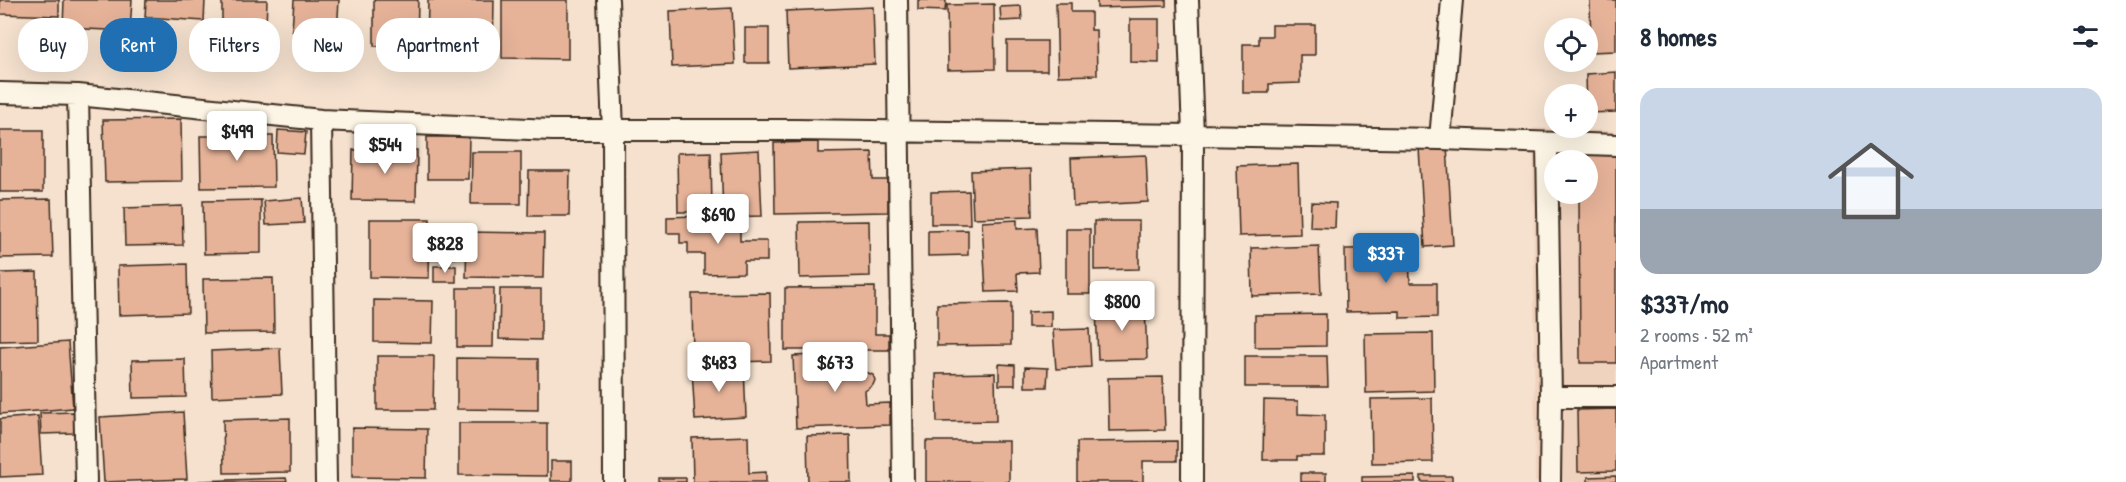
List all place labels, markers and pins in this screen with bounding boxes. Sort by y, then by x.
pin: $499 [201,111,273,162]
pin: $544 [349,124,421,175]
pin: $690 [682,194,754,245]
pin: $828 [409,223,481,274]
pin: $337 [1350,233,1422,284]
pin: $800 [1086,281,1158,332]
pin: $483 [683,342,755,393]
pin: $673 [799,342,871,393]

